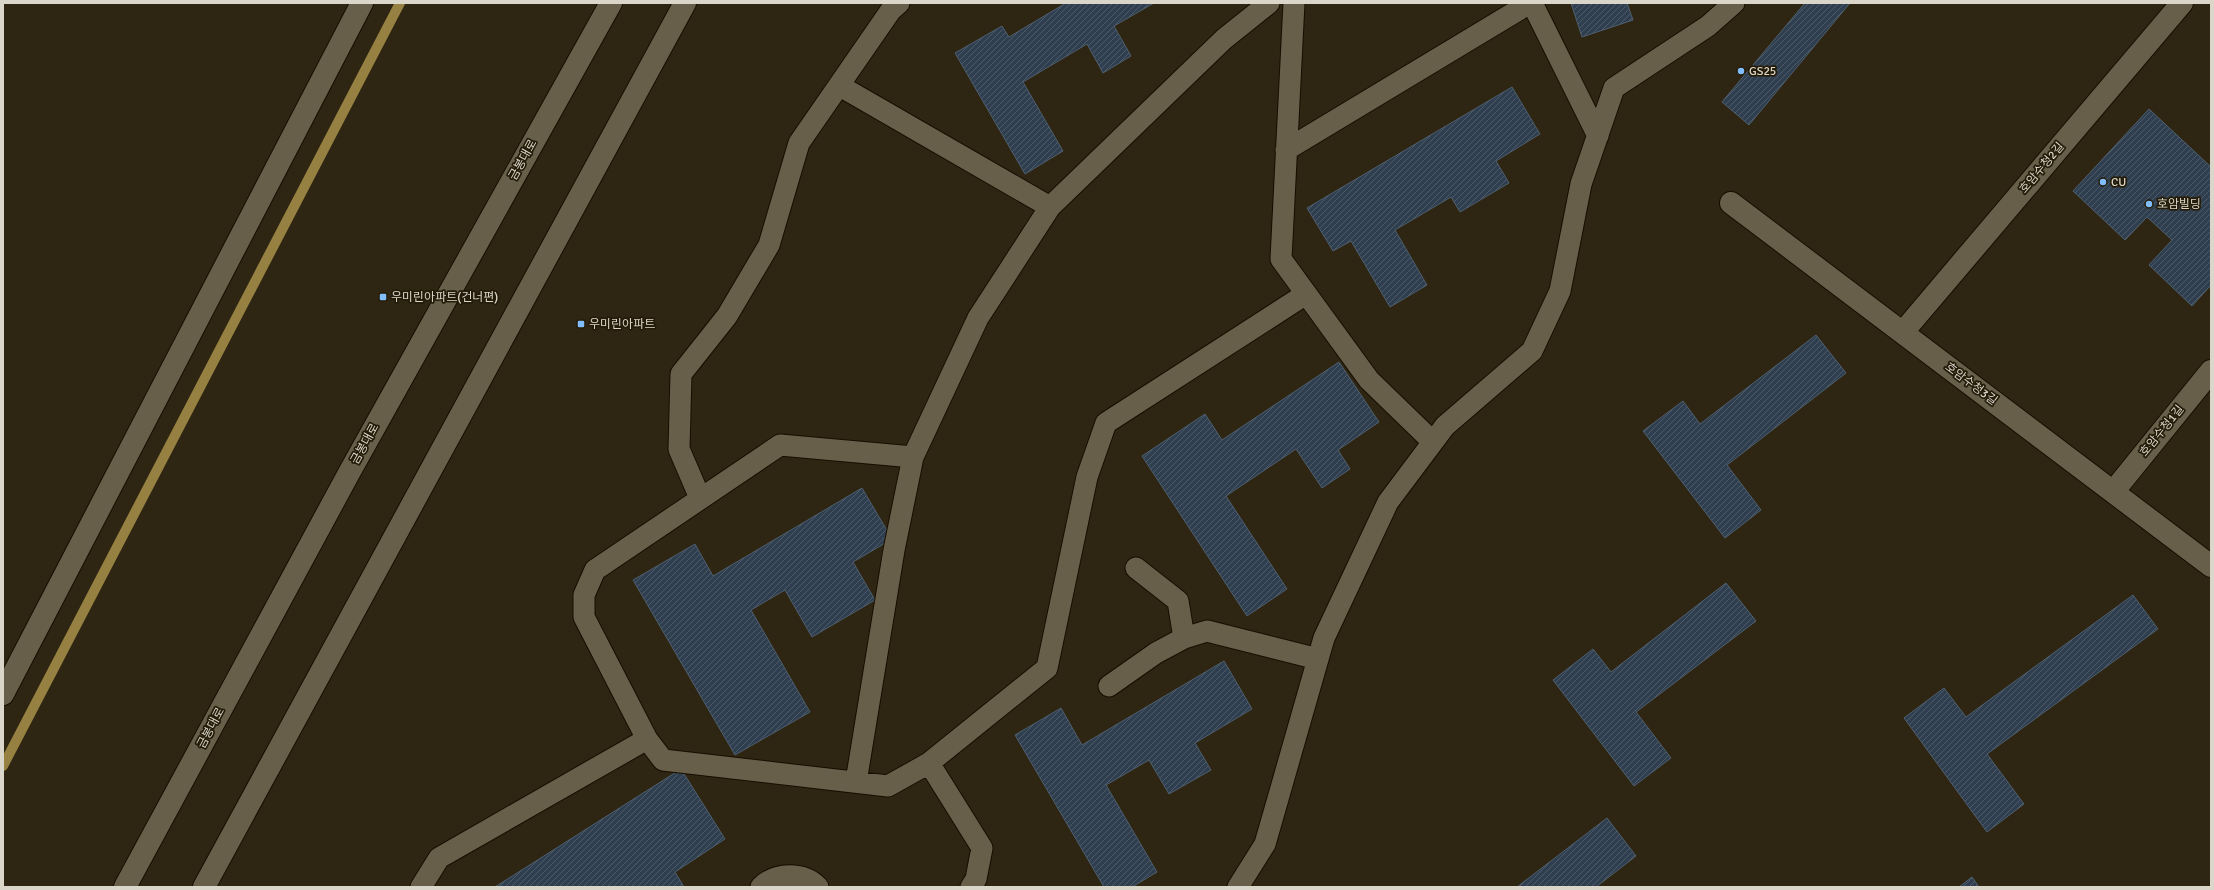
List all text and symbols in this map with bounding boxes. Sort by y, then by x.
place label: GS25 [1749,64,1776,79]
marker: GS25 [1736,66,1746,76]
street label: 금봉대로 [506,137,540,183]
street label: 호암수청2길 [2016,140,2068,196]
place label: CU [2111,175,2126,190]
marker: CU [2098,177,2108,187]
place label: 호암빌딩 [2157,197,2201,212]
marker: 호암빌딩 [2144,199,2154,209]
place label: 우미린아파트(건너편) [391,290,498,305]
marker: 우미린아파트(건너편) [378,292,388,302]
place label: 우미린아파트 [589,317,655,332]
marker: 우미린아파트 [576,319,586,329]
street label: 호암수청3길 [1942,359,2000,409]
street label: 호암수청1길 [2137,402,2187,460]
street label: 금봉대로 [348,421,382,467]
street label: 금봉대로 [194,705,228,751]

